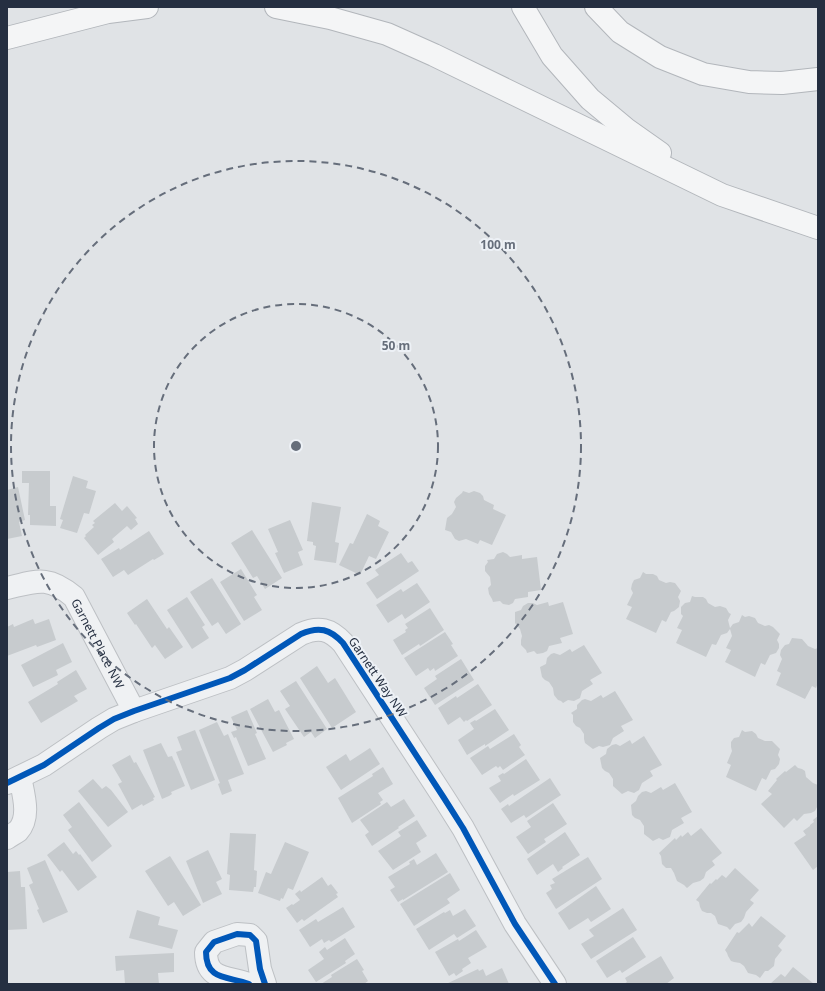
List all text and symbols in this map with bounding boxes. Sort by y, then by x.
text: 100 m [480,236,516,253]
text: 50 m [382,337,410,354]
centre of rings [289,439,303,453]
street label: Garnett Place NW [68,595,129,691]
street label: Garnett Way NW [345,633,411,721]

